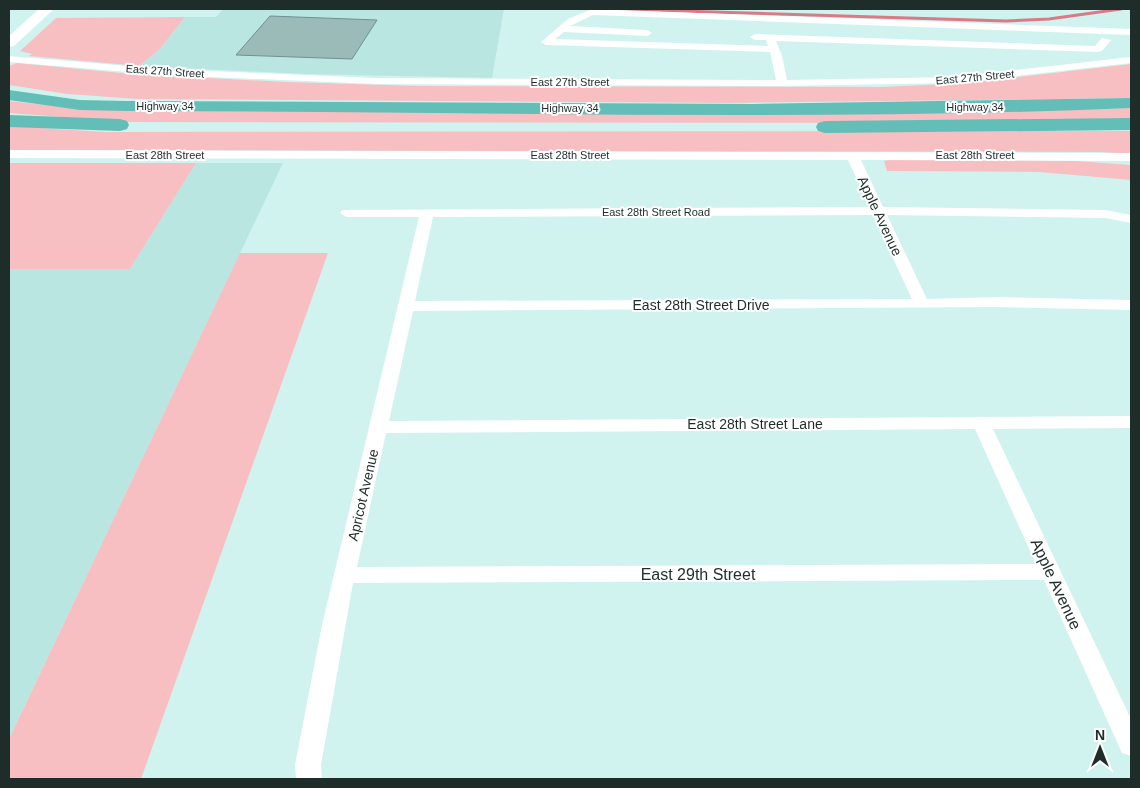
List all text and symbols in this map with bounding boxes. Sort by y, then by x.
street label: East 27th Street [125,62,205,80]
street label: East 27th Street [935,68,1015,86]
street label: East 27th Street [531,76,609,88]
street label: Highway 34 [136,100,194,112]
street label: Highway 34 [946,101,1004,113]
street label: Highway 34 [541,102,599,114]
street label: East 28th Street [126,149,204,161]
street label: East 28th Street [531,149,609,161]
street label: East 28th Street [936,149,1014,161]
street label: Apple Avenue [855,174,906,259]
street label: East 28th Street Road [602,206,710,218]
street label: East 28th Street Drive [633,297,770,313]
street label: East 28th Street Lane [687,416,823,432]
street label: Apricot Avenue [345,447,381,543]
street label: Apple Avenue [1027,536,1085,632]
street label: East 29th Street [641,566,756,583]
north arrow [1075,723,1125,773]
text: N [1095,727,1105,743]

